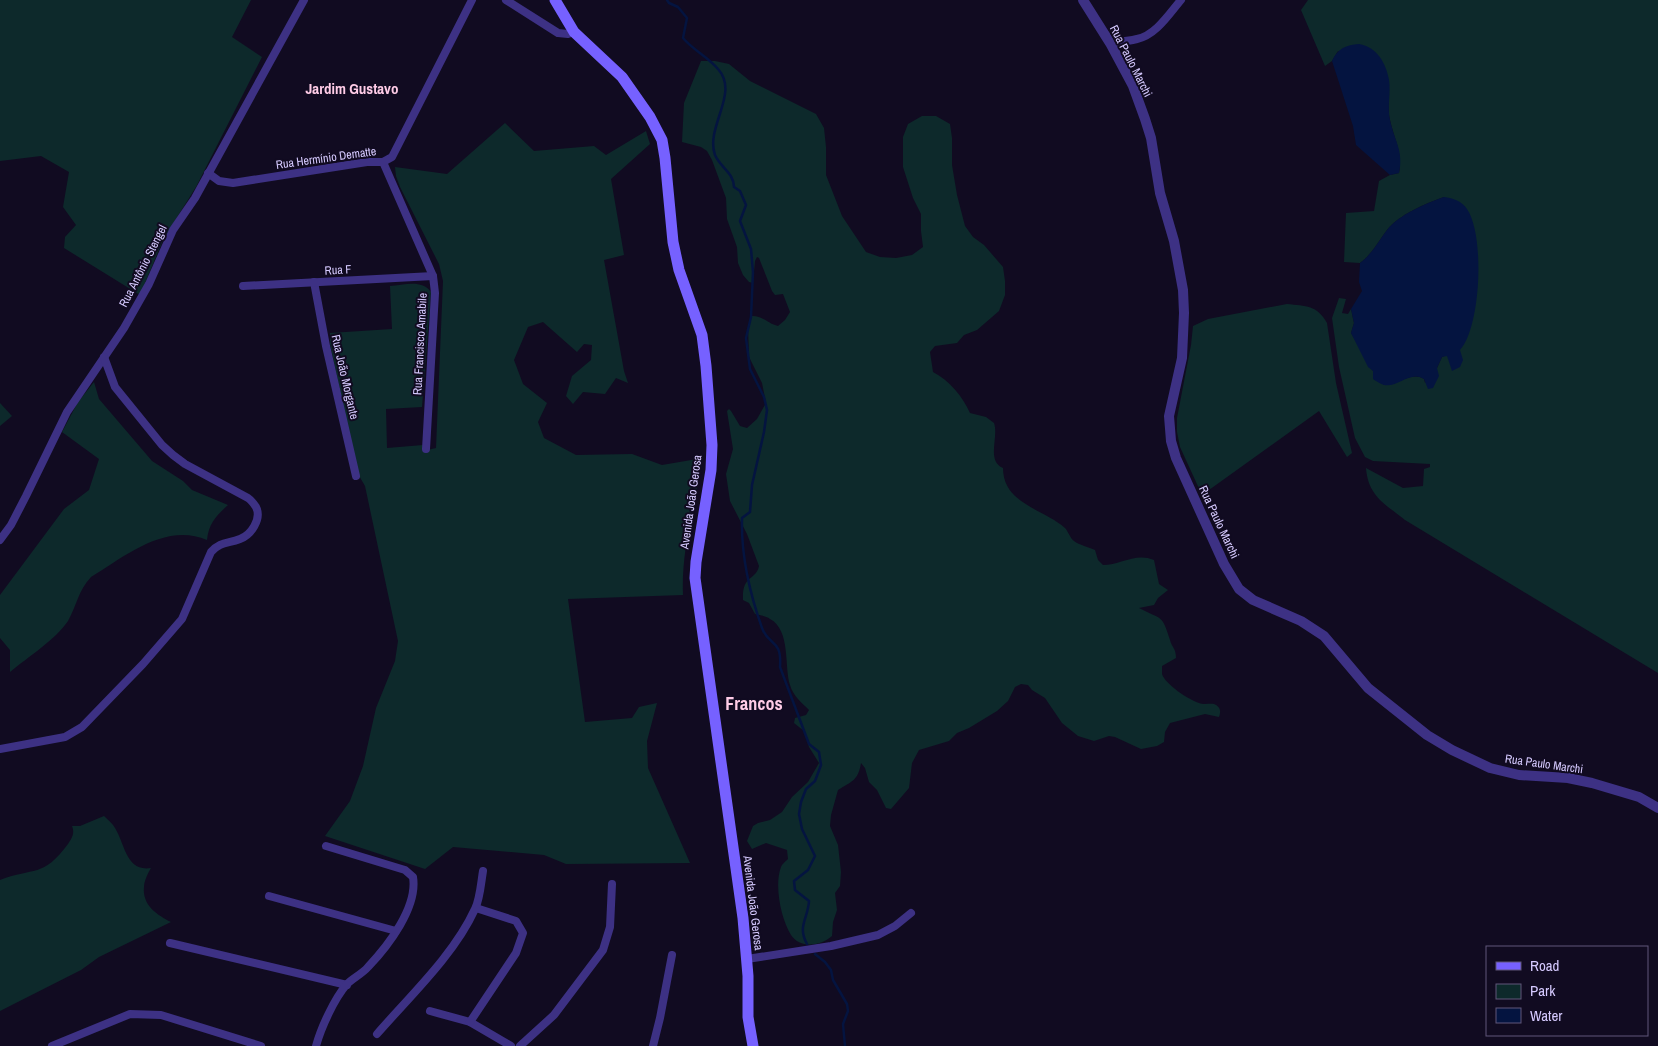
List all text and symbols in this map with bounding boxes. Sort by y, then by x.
street label: Rua Paulo Marchi [1106,22,1156,100]
district label: Jardim Gustavo [306,78,398,99]
street label: Rua Hermínio Dematte [275,143,377,173]
street label: Rua Antônio Stengel [115,222,171,310]
street label: Rua F [324,261,352,279]
street label: Rua Francisco Amabile [409,293,431,395]
street label: Rua João Morgante [327,333,363,421]
street label: Avenida João Gerosa [676,453,706,551]
street label: Rua Paulo Marchi [1195,483,1243,561]
district label: Francos [725,691,783,716]
street label: Rua Paulo Marchi [1504,751,1584,777]
street label: Avenida João Gerosa [739,854,767,952]
legend [1486,946,1648,1036]
text: Road [1530,955,1559,976]
text: Park [1530,980,1556,1001]
text: Water [1530,1005,1562,1026]

